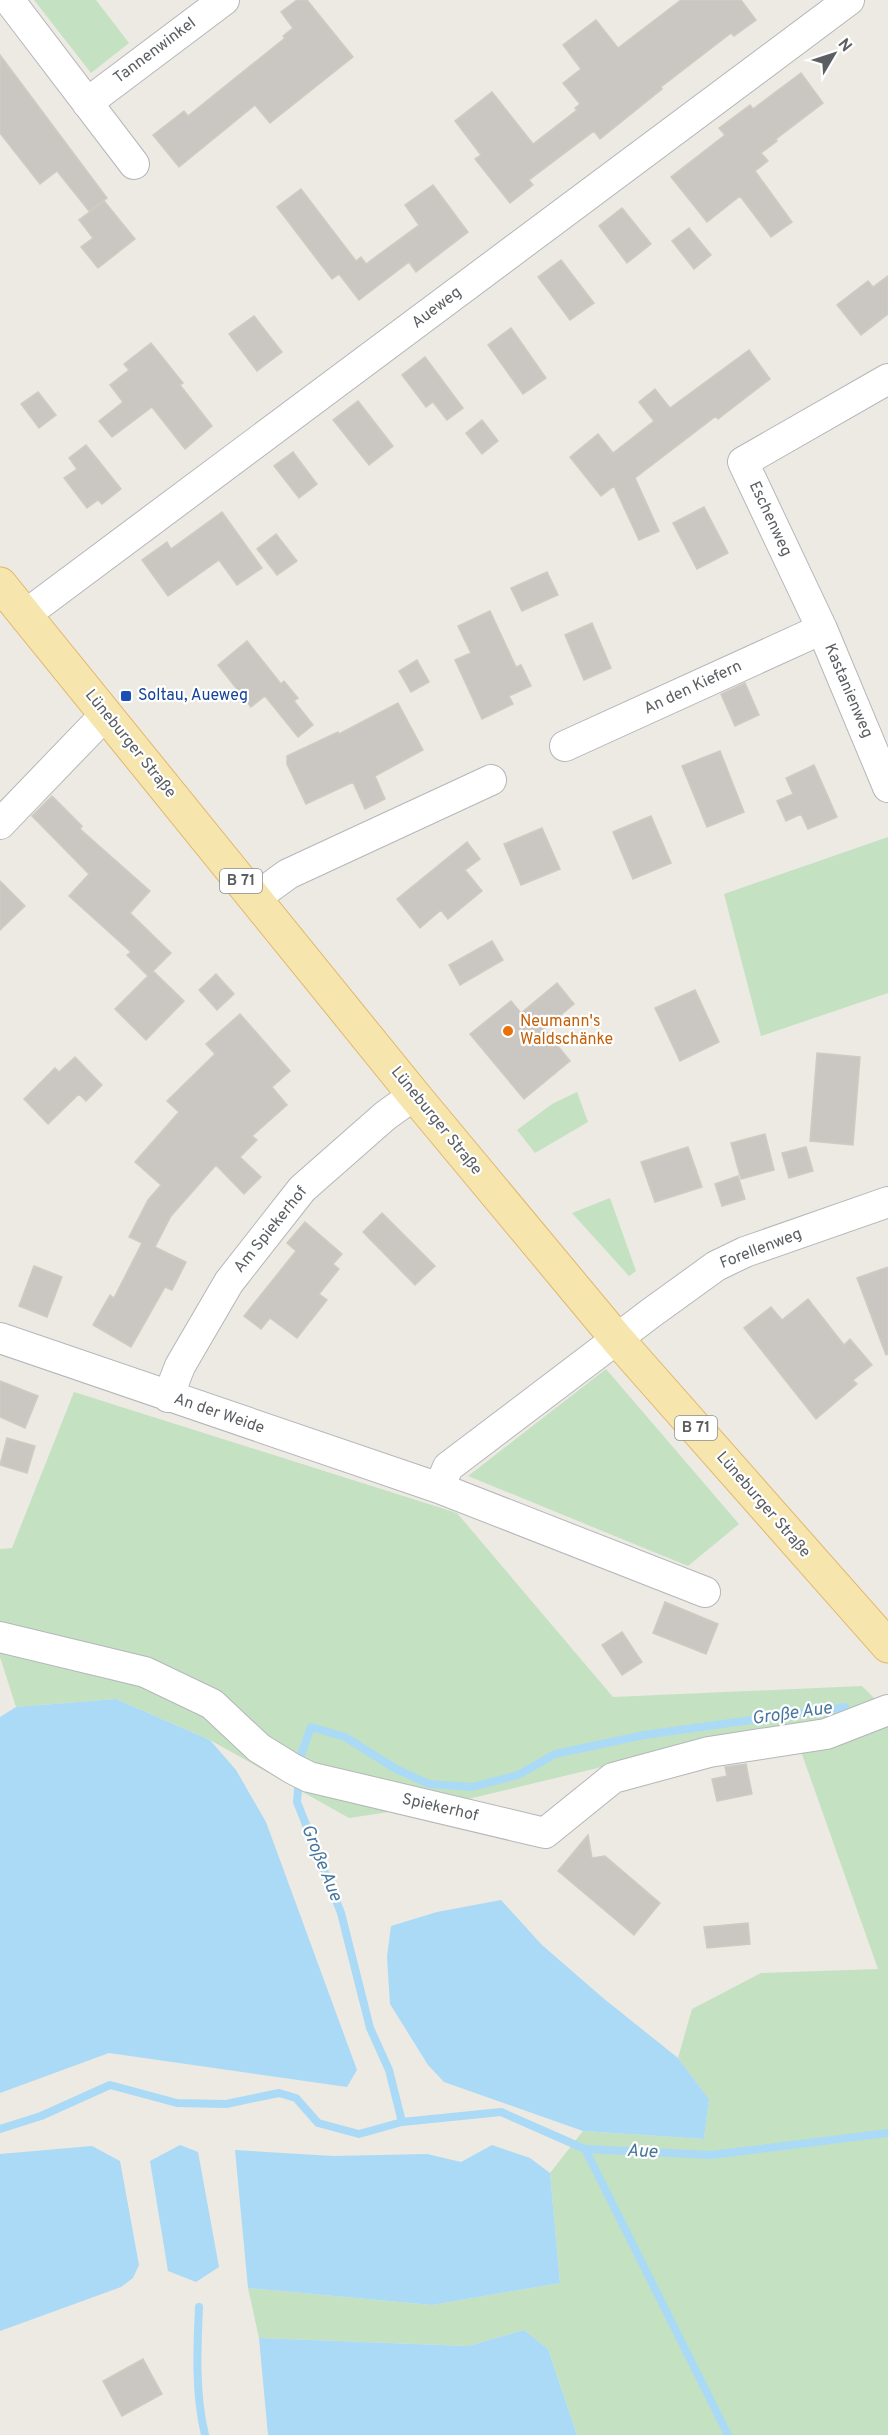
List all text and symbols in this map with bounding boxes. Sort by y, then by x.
street label: Tannenwinkel [110,13,200,89]
north arrow [804,24,864,84]
text: N [833,35,855,57]
street label: Aueweg [408,283,466,333]
street label: Eschenweg [744,478,796,560]
street label: Kastanienweg [819,641,877,741]
street label: An den Kiefern [641,657,745,719]
street label: Lüneburger Straße [80,686,180,802]
place label: Soltau, Aueweg [138,686,248,706]
marker: Soltau, Aueweg [119,689,133,703]
road number: B 71 [220,869,262,893]
place label: Neumann's Waldschänke [520,1012,613,1050]
marker: Neumann's Waldschänke [501,1024,515,1038]
street label: Lüneburger Straße [386,1063,486,1179]
street label: Am Spiekerhof [230,1182,312,1277]
street label: Forellenweg [717,1224,805,1274]
street label: An der Weide [171,1389,267,1439]
road number: B 71 [675,1416,717,1440]
street label: Lüneburger Straße [711,1448,815,1562]
water label: Große Aue [750,1697,834,1731]
street label: Spiekerhof [400,1790,481,1827]
water label: Große Aue [295,1821,347,1905]
water label: Aue [626,2140,659,2164]

